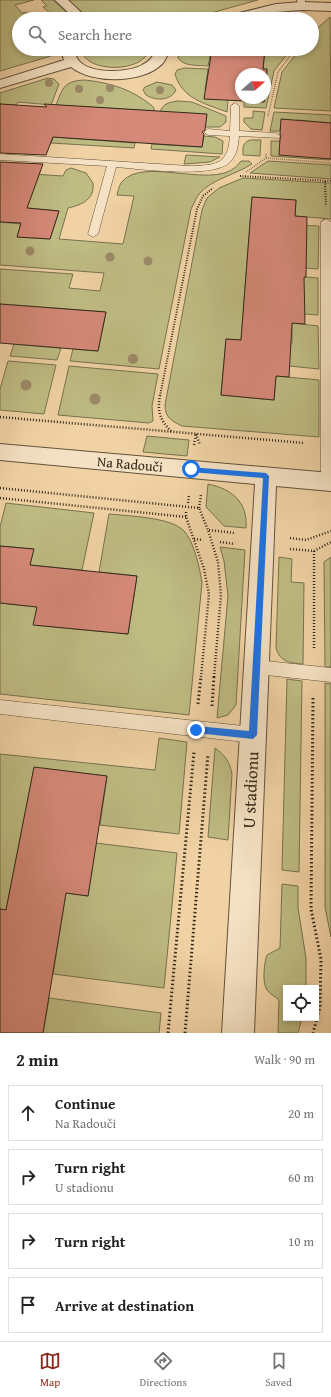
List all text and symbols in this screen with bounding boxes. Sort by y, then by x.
search box [12,12,319,56]
icon: search [26,23,48,45]
text: Search here [58,24,132,45]
north arrow [235,68,271,104]
street label: Na Radouči [96,451,164,477]
route start [182,460,200,478]
route end [187,721,205,739]
street label: U stadionu [236,750,265,829]
map controls [283,985,319,1021]
button: locate [283,985,319,1021]
text: 2 min [16,1047,58,1072]
text: Walk · 90 m [254,1050,315,1069]
text: Continue [55,1093,116,1114]
icon: ahead [17,1102,39,1124]
text: 20 m [288,1104,314,1123]
text: Na Radouči [55,1114,116,1133]
text: Turn right [55,1157,126,1178]
icon: right [17,1166,39,1188]
text: 60 m [288,1168,314,1187]
text: U stadionu [55,1178,114,1197]
icon: right [17,1230,39,1252]
text: Turn right [55,1231,126,1252]
text: 10 m [288,1232,314,1251]
icon: arrive [17,1294,39,1316]
text: Arrive at destination [55,1295,194,1316]
tab: Map [39,1350,61,1390]
tab: Directions [140,1350,187,1390]
tab: Saved [265,1350,292,1390]

